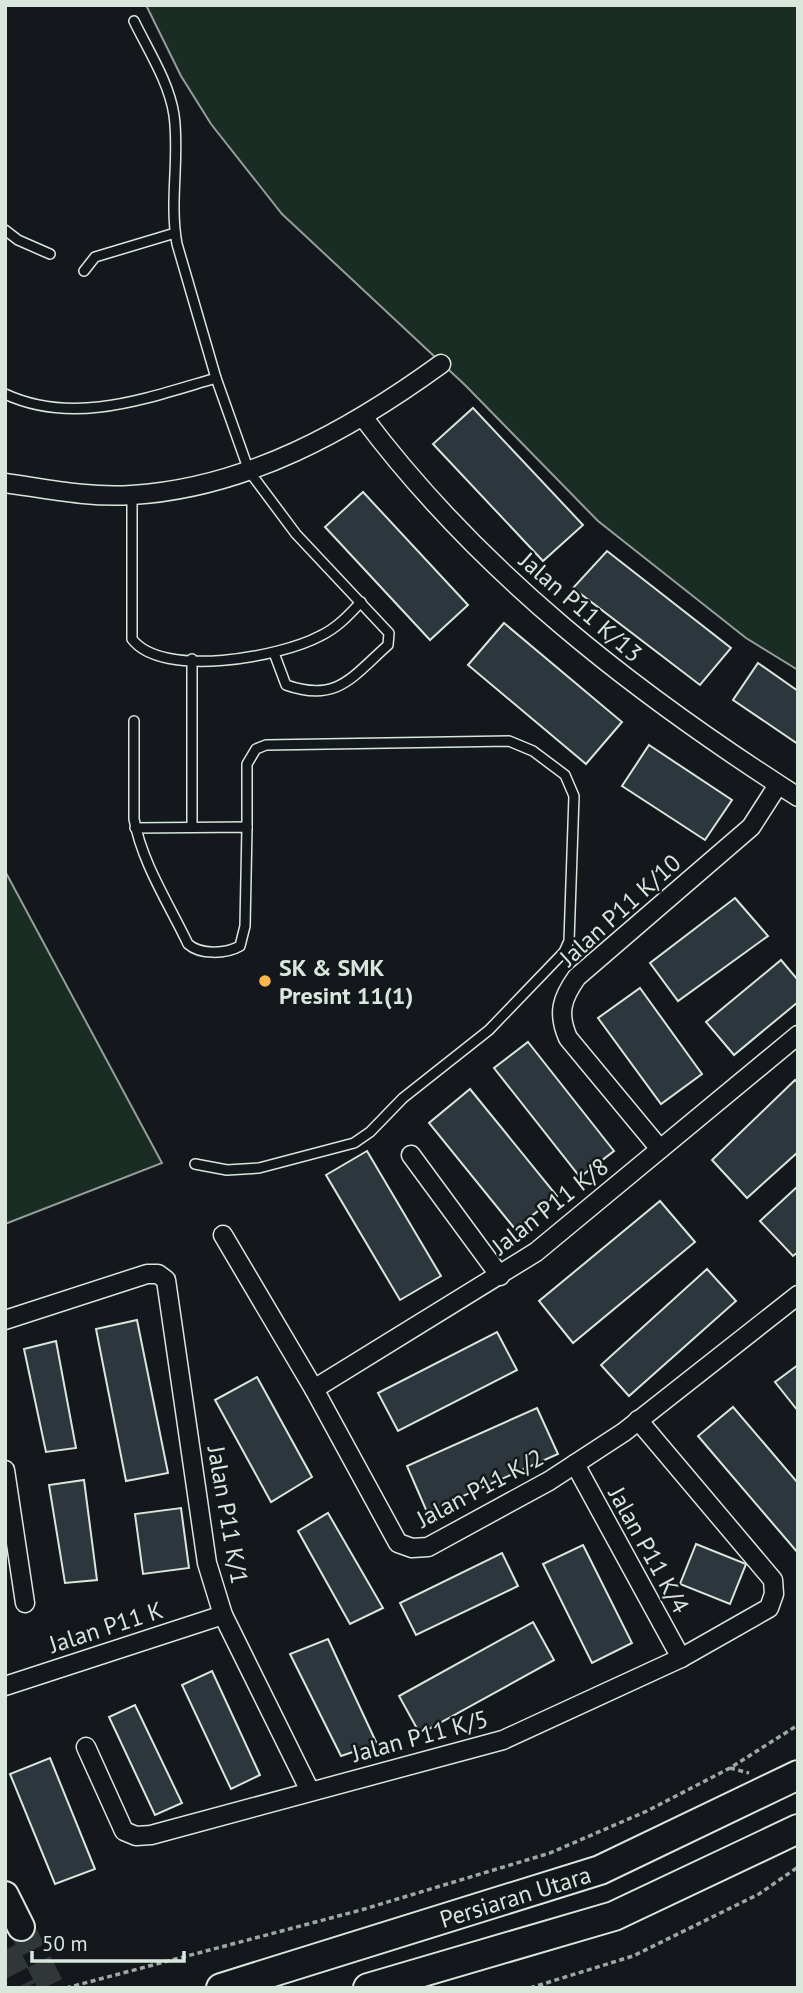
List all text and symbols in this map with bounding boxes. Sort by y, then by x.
street label: Jalan P11 K/13 [512,545,649,669]
street label: Jalan P11 K/10 [552,847,687,973]
place label: SK & SMK Presint 11(1) [279,952,413,1011]
marker: SK & SMK Presint 11(1) [257,973,273,989]
street label: Jalan P11 K/8 [485,1151,615,1262]
street label: Jalan P11 K/2 [410,1442,549,1535]
street label: Jalan P11 K/1 [200,1443,255,1586]
street label: Jalan P11 K/4 [601,1481,696,1619]
street label: Jalan P11 K [44,1594,167,1660]
street label: Jalan P11 K/5 [348,1703,491,1769]
street label: Persiaran Utara [436,1858,595,1935]
scale bar [32,1920,184,1964]
text: 50 m [42,1930,88,1957]

